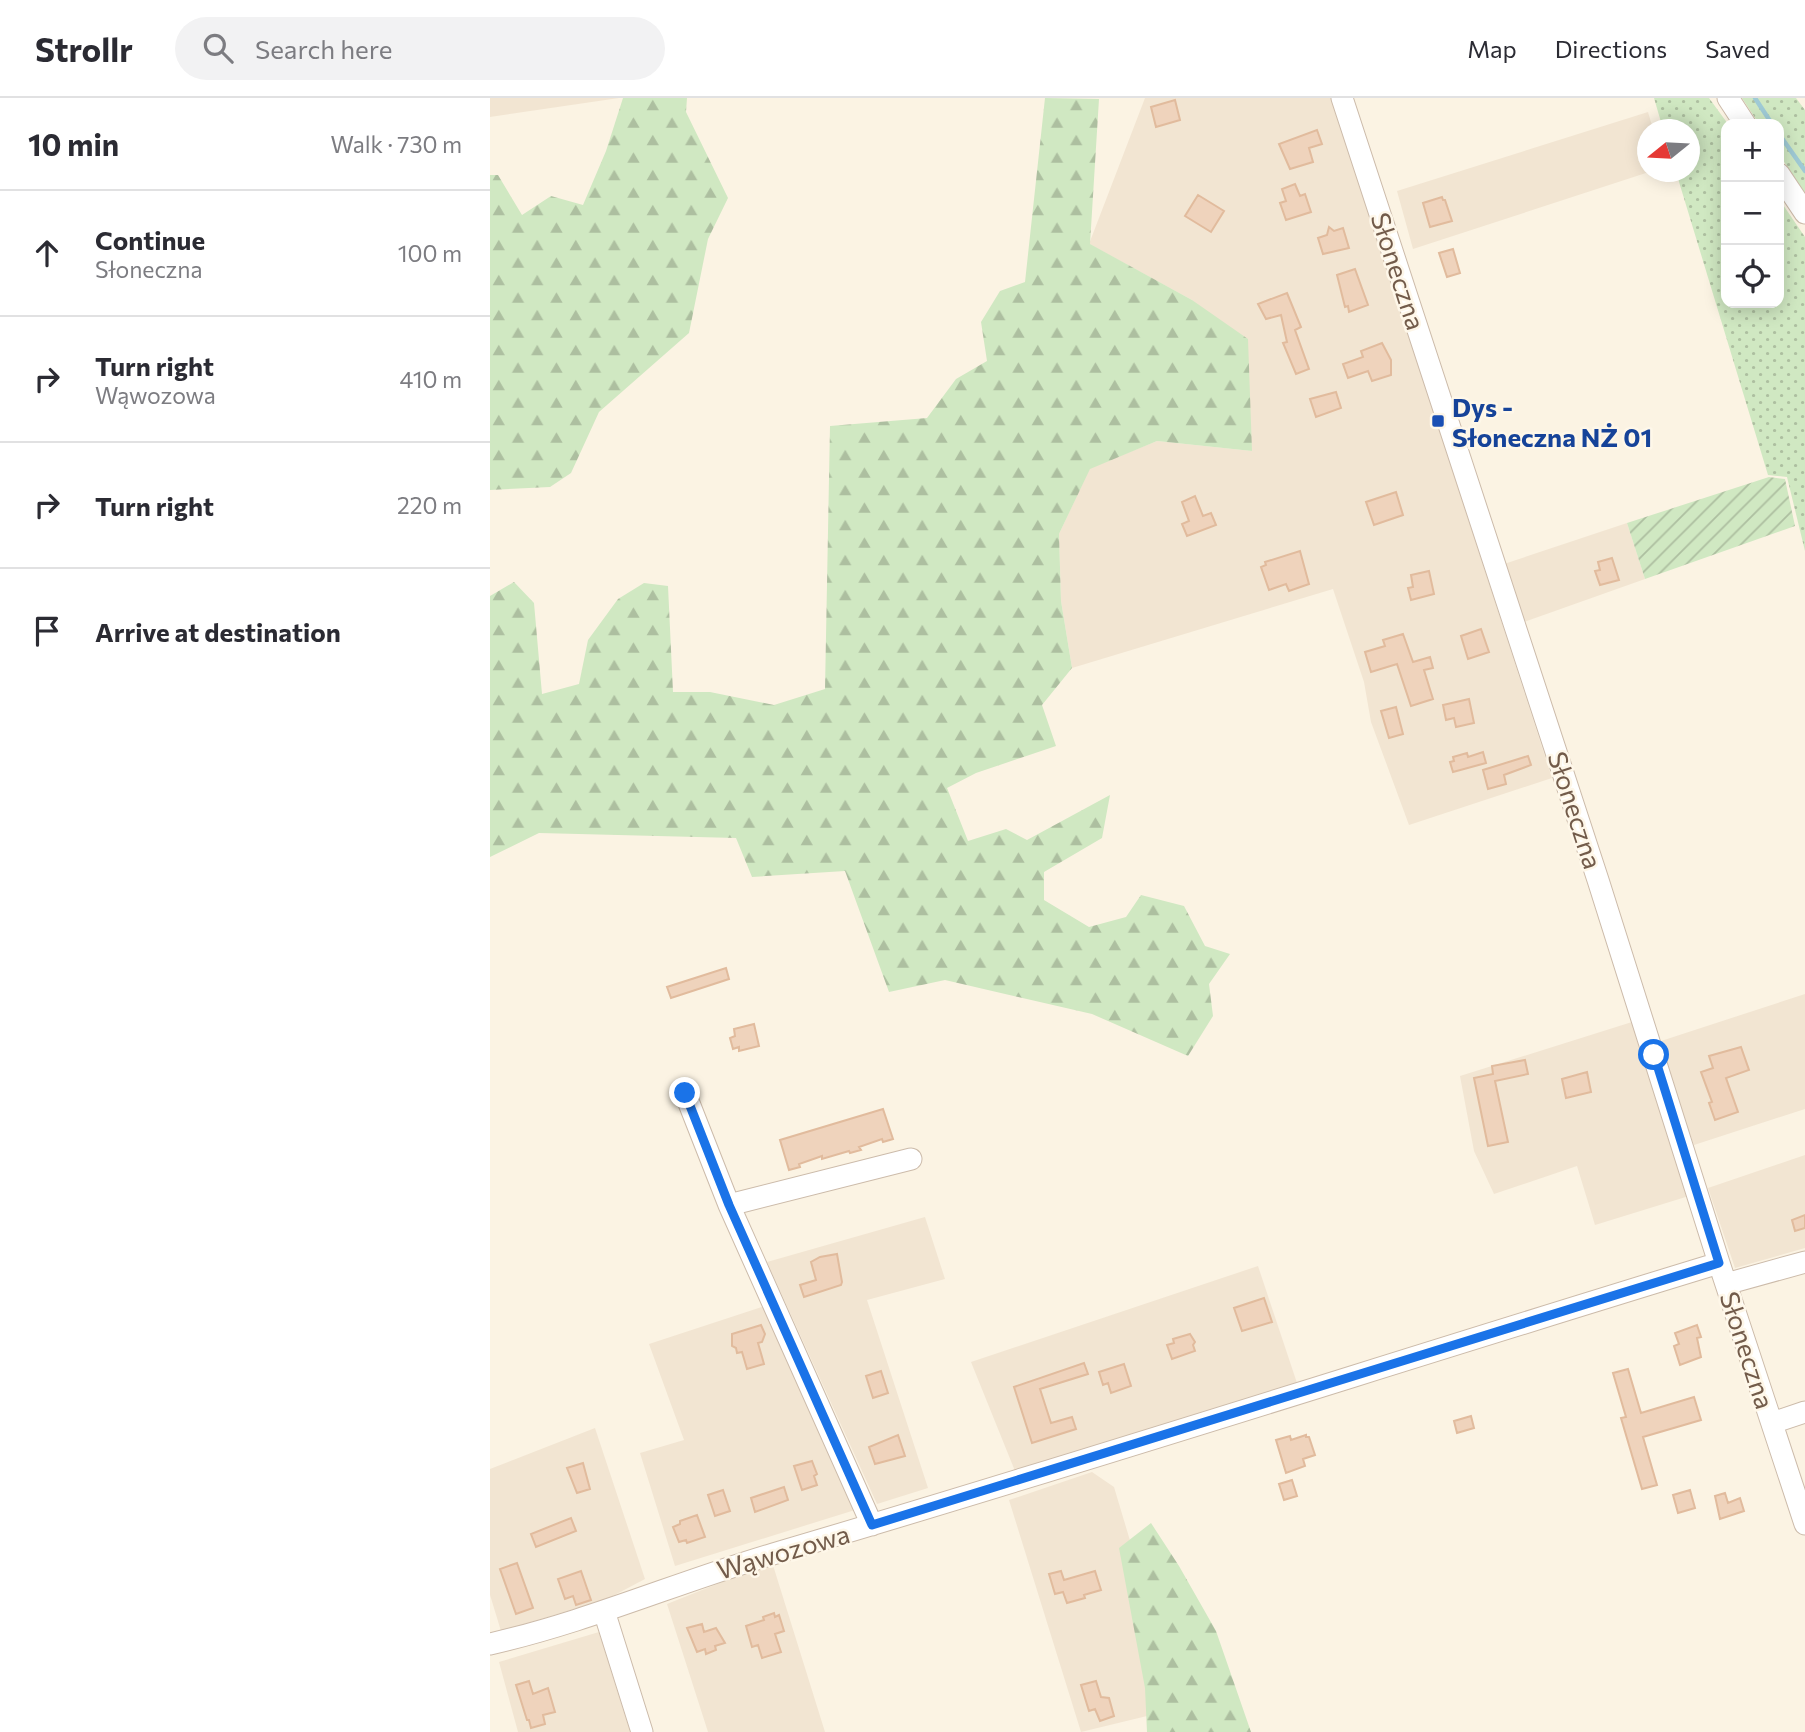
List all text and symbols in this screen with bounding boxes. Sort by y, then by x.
search box [175,17,665,80]
text: Strollr [35,28,133,69]
icon: search [199,29,237,67]
text: Search here [255,33,392,64]
text: Map [1467,34,1517,63]
text: Directions [1555,34,1667,63]
text: Saved [1705,34,1770,63]
north arrow [1637,119,1700,182]
map controls [1721,119,1784,308]
button: + [1721,119,1784,182]
text: 10 min [28,125,119,162]
text: Walk · 730 m [330,130,462,158]
button: − [1721,182,1784,245]
street label: Słoneczna [1365,208,1433,334]
text: Continue [95,224,205,255]
icon: ahead [28,234,66,272]
text: 100 m [398,239,462,267]
button: locate [1721,245,1784,308]
text: Słoneczna [95,255,203,283]
text: Turn right [95,350,214,381]
icon: right [28,360,66,398]
text: 410 m [400,365,462,393]
text: Wąwozowa [95,381,216,409]
place label: Dys - Słoneczna NŻ 01 [1452,391,1652,452]
marker: Dys - Słoneczna NŻ 01 [1430,413,1446,429]
icon: right [28,486,66,524]
text: Turn right [95,490,214,521]
text: 220 m [397,491,462,519]
icon: arrive [28,612,66,650]
text: Arrive at destination [95,616,341,647]
street label: Słoneczna [1542,747,1610,873]
route start [1638,1039,1669,1070]
route end [669,1077,700,1108]
street label: Słoneczna [1714,1287,1782,1413]
street label: Wąwozowa [713,1517,853,1585]

